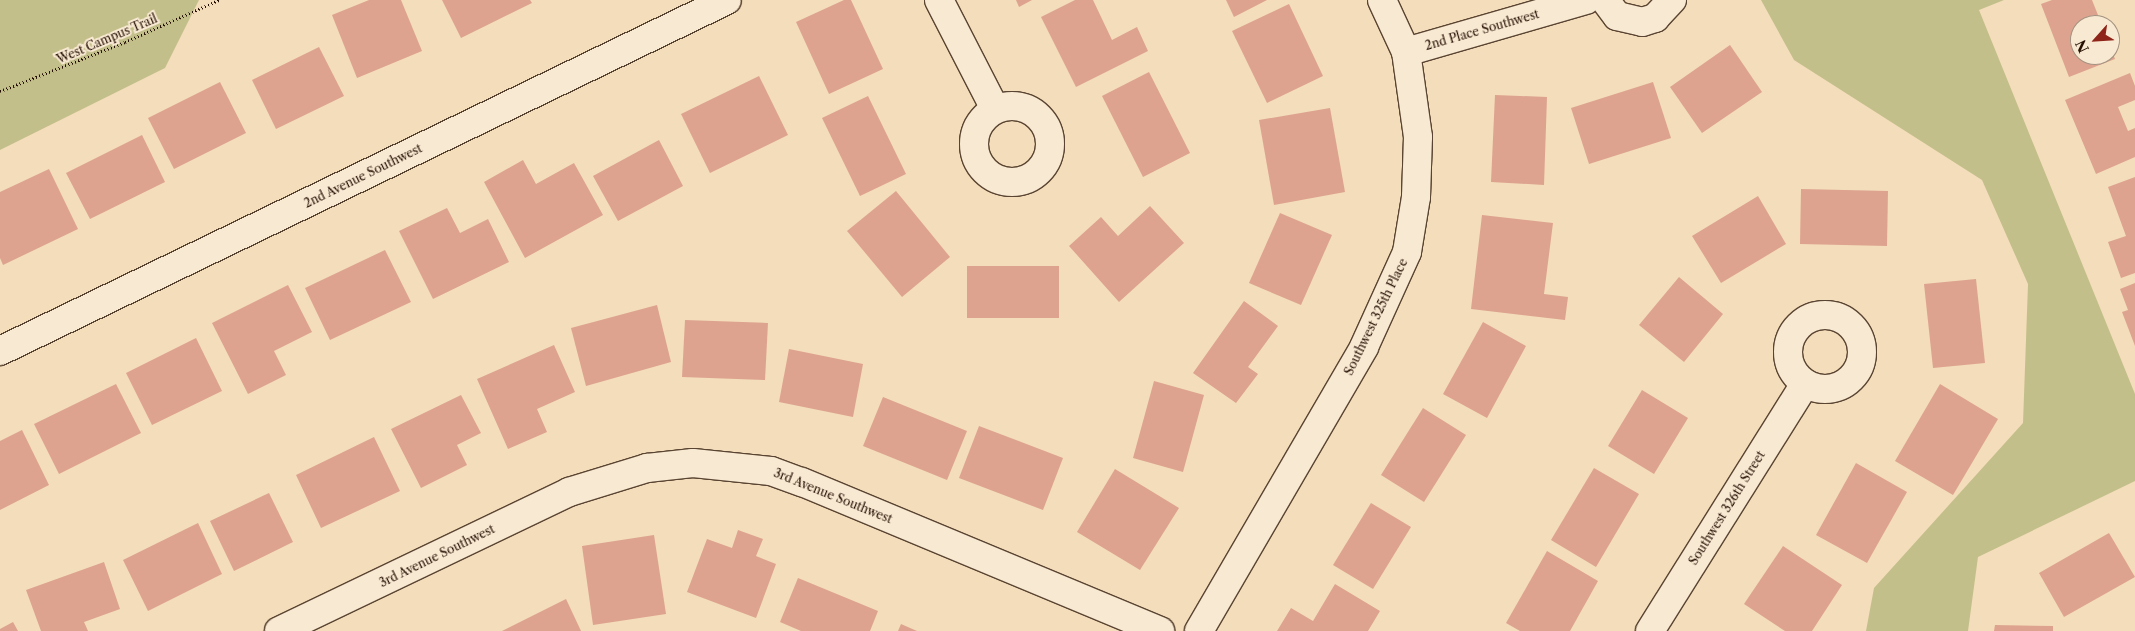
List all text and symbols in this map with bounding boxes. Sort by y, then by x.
street label: 2nd Place Southwest [1423,7,1541,53]
street label: West Campus Trail [54,11,160,67]
north arrow [2070,15,2120,65]
text: N [2072,37,2093,56]
street label: 2nd Avenue Southwest [301,141,425,211]
street label: Southwest 325th Place [1341,256,1411,378]
street label: Southwest 326th Street [1686,448,1768,568]
street label: 3rd Avenue Southwest [771,466,895,526]
street label: 3rd Avenue Southwest [377,522,497,590]

